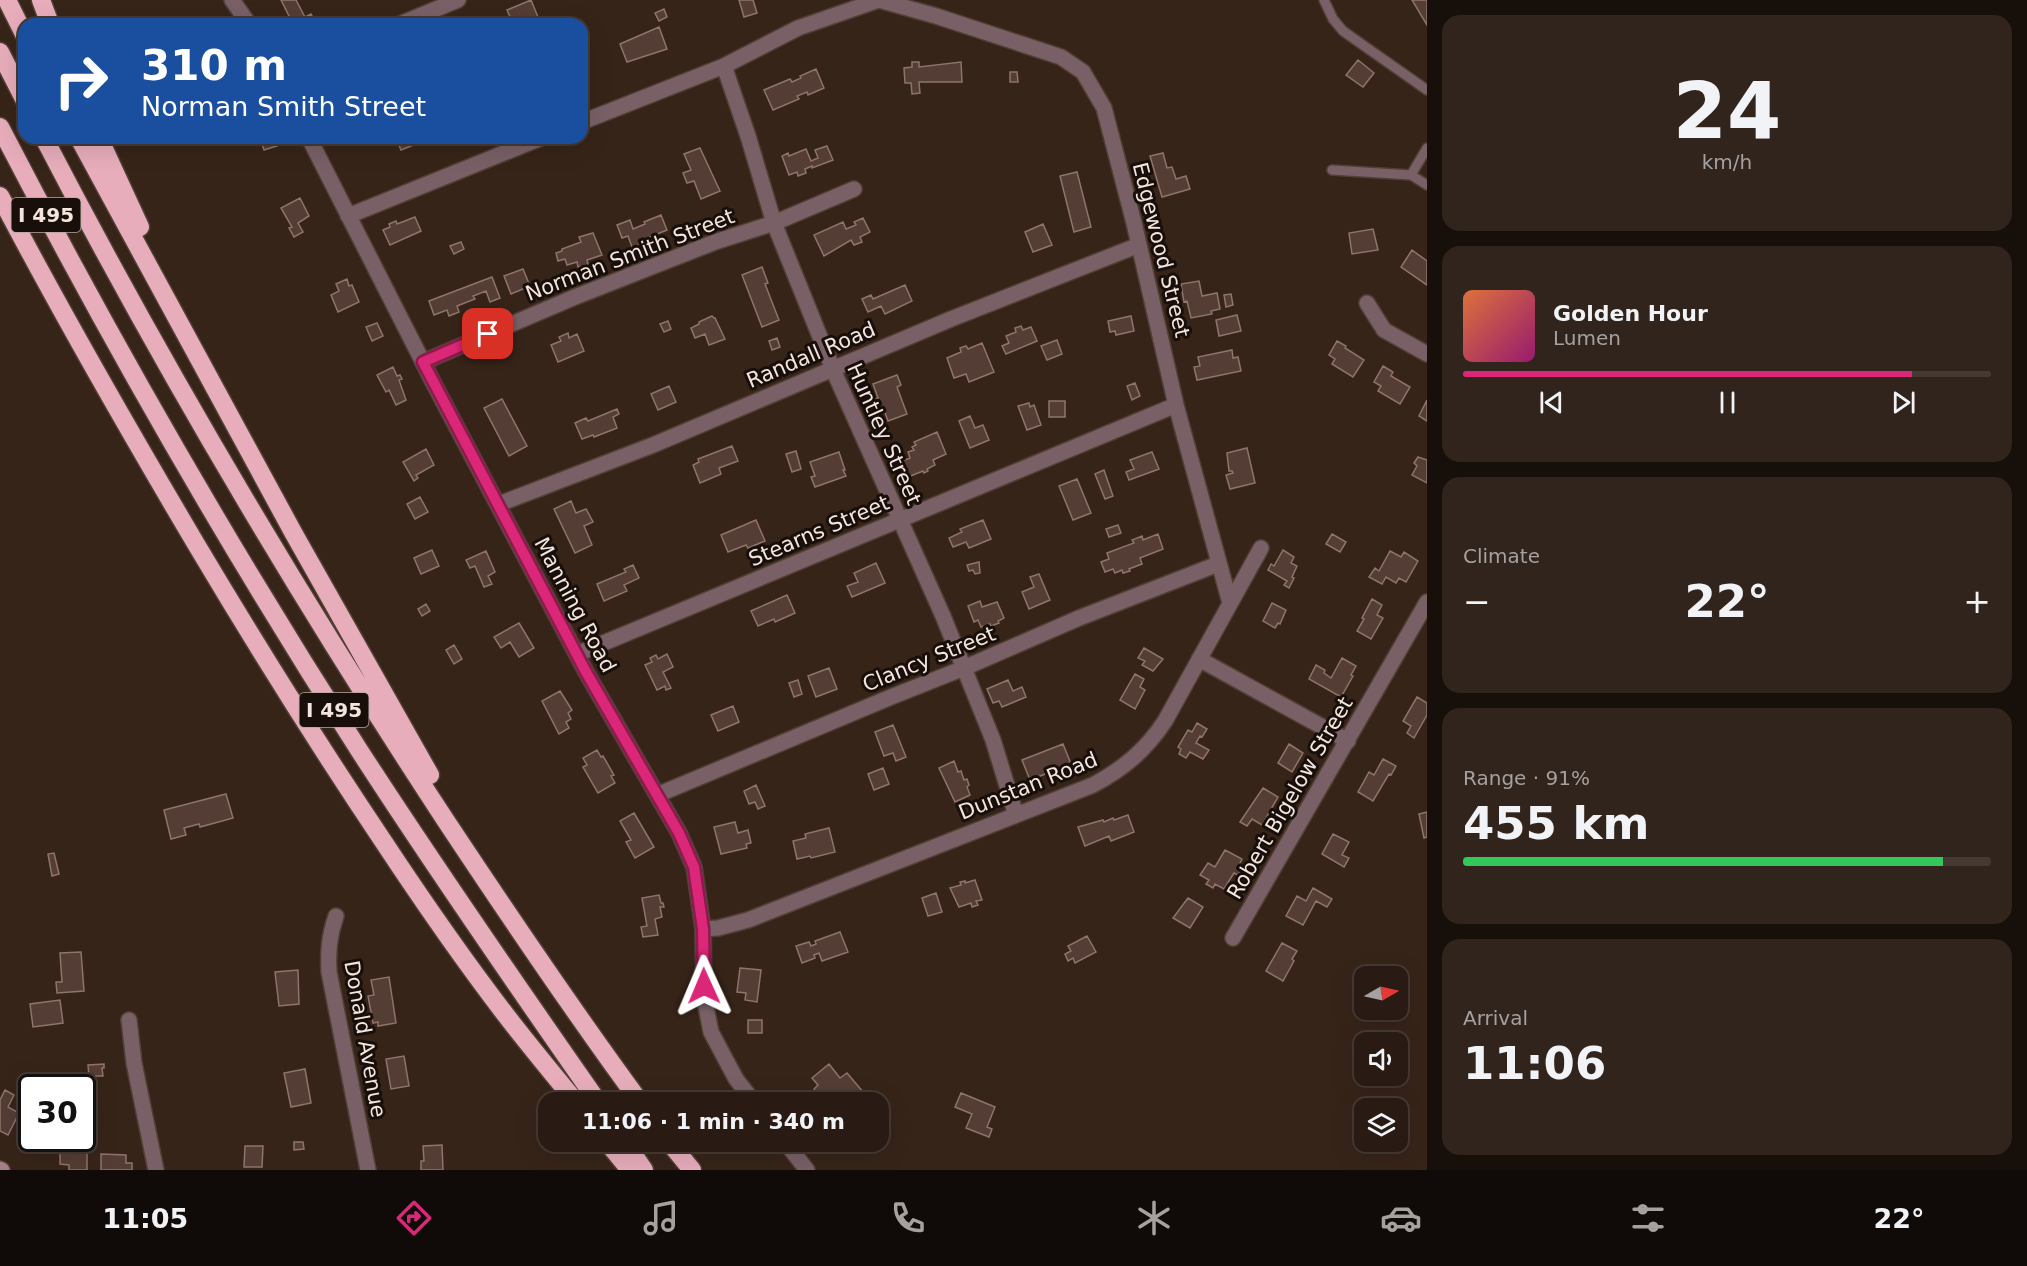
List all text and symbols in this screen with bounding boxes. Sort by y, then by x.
text: 310 m [141,41,287,90]
icon: right [42,42,120,120]
text: 24 [1673,66,1781,156]
text: Norman Smith Street [141,91,426,122]
text: km/h [1702,150,1752,174]
street label: Edgewood Street [1128,160,1194,340]
road number: I 495 [12,198,80,232]
street label: Norman Smith Street [522,204,738,306]
text: Golden Hour [1553,301,1708,326]
pin [462,308,513,359]
icon: arrive [471,317,504,350]
street label: Randall Road [743,317,879,393]
text: Lumen [1553,326,1621,350]
street label: Huntley Street [842,360,926,508]
icon: previous [1535,386,1568,419]
icon: pause [1711,386,1744,419]
icon: next [1887,386,1920,419]
street label: Stearns Street [745,491,893,571]
street label: Manning Road [529,533,621,677]
text: Climate [1463,544,1540,568]
text: 22° [1684,575,1770,628]
text: − [1463,582,1491,621]
text: + [1963,582,1991,621]
street label: Clancy Street [859,621,999,697]
road number: I 495 [300,693,368,727]
street label: Robert Bigelow Street [1222,693,1358,903]
street label: Dunstan Road [955,747,1101,825]
text: Range · 91% [1463,766,1590,790]
text: 455 km [1463,797,1649,850]
position arrow [672,954,736,1018]
street label: Donald Avenue [339,959,391,1119]
north arrow [1354,966,1408,1020]
map controls [1354,966,1408,1152]
text: Arrival [1463,1006,1528,1030]
button: sound [1354,1032,1408,1086]
text: 11:06 [1463,1037,1606,1090]
speed limit sign: 30 [18,1074,96,1152]
button: layers [1354,1098,1408,1152]
text: 11:06 · 1 min · 340 m [582,1109,845,1134]
icon: directions [393,1197,435,1239]
icon: music [640,1197,682,1239]
icon: phone [887,1197,929,1239]
icon: climate [1133,1197,1175,1239]
icon: car [1380,1197,1422,1239]
icon: filters [1627,1197,1669,1239]
text: 11:05 [102,1203,188,1234]
text: 22° [1873,1203,1925,1234]

